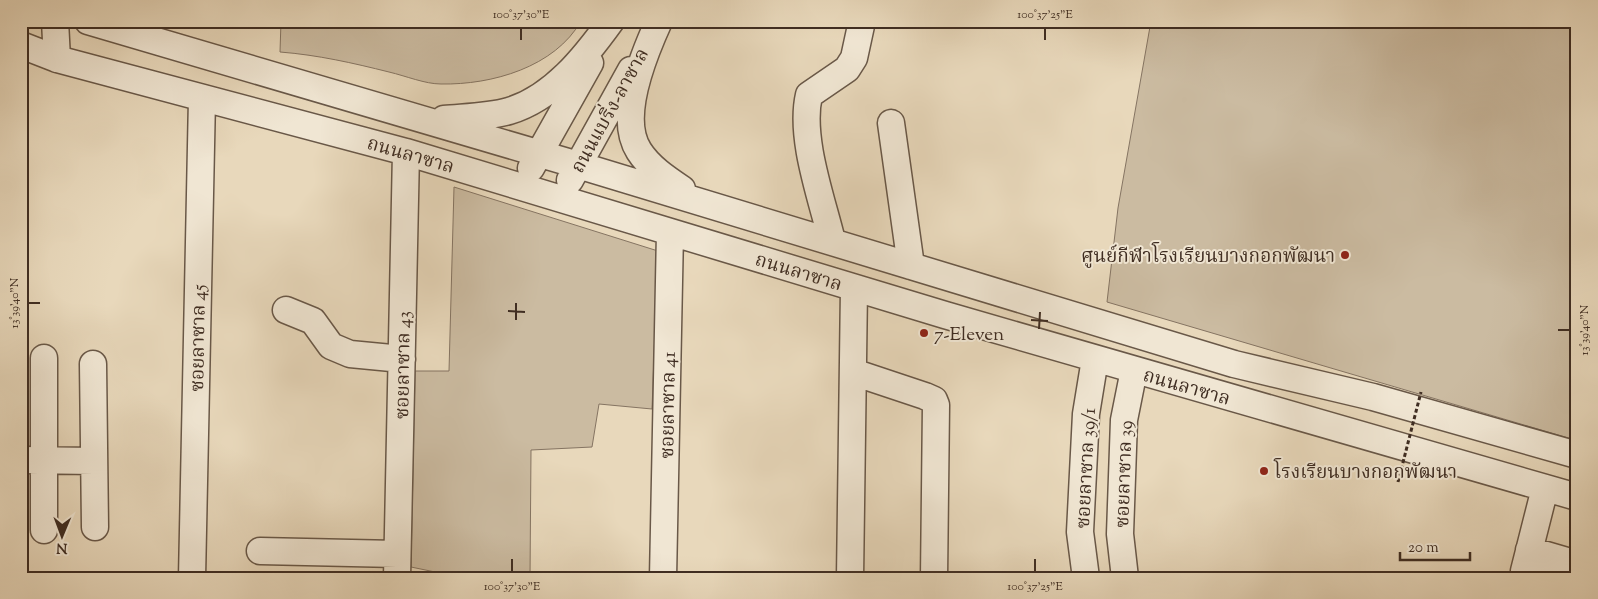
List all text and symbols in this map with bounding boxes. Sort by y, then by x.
text: 100°37'30"E [493,6,550,24]
text: 100°37'25"E [1017,6,1074,24]
street label: ถนนแบริ่ง-ลาซาล [563,42,657,179]
street label: ถนนลาซาล [363,131,457,182]
place label: ศูนย์กีฬาโรงเรียนบางกอกพัฒนา [1081,241,1335,271]
street label: ถนนลาซาล [751,247,845,299]
marker: ศูนย์กีฬาโรงเรียนบางกอกพัฒนา [1339,249,1351,261]
text: 13°39'40"N [6,277,24,328]
street label: ซอยลาซาล 45 [185,284,214,392]
text: 13°39'40"N [1576,304,1594,355]
street label: ซอยลาซาล 43 [390,311,419,419]
place label: 7-Eleven [934,322,1004,349]
marker: 7-Eleven [918,327,930,339]
street label: ซอยลาซาล 41 [655,351,684,459]
street label: ถนนลาซาล [1139,363,1233,414]
street label: ซอยลาซาล 39/1 [1071,407,1104,529]
street label: ซอยลาซาล 39 [1110,420,1141,528]
place label: โรงเรียนบางกอกพัฒนา [1273,457,1457,487]
marker: โรงเรียนบางกอกพัฒนา [1258,465,1270,477]
north arrow [38,512,88,562]
scale bar [1400,529,1470,561]
text: N [56,537,68,557]
text: 20 m [1408,538,1439,559]
text: 100°37'30"E [484,578,541,596]
text: 100°37'25"E [1007,578,1064,596]

